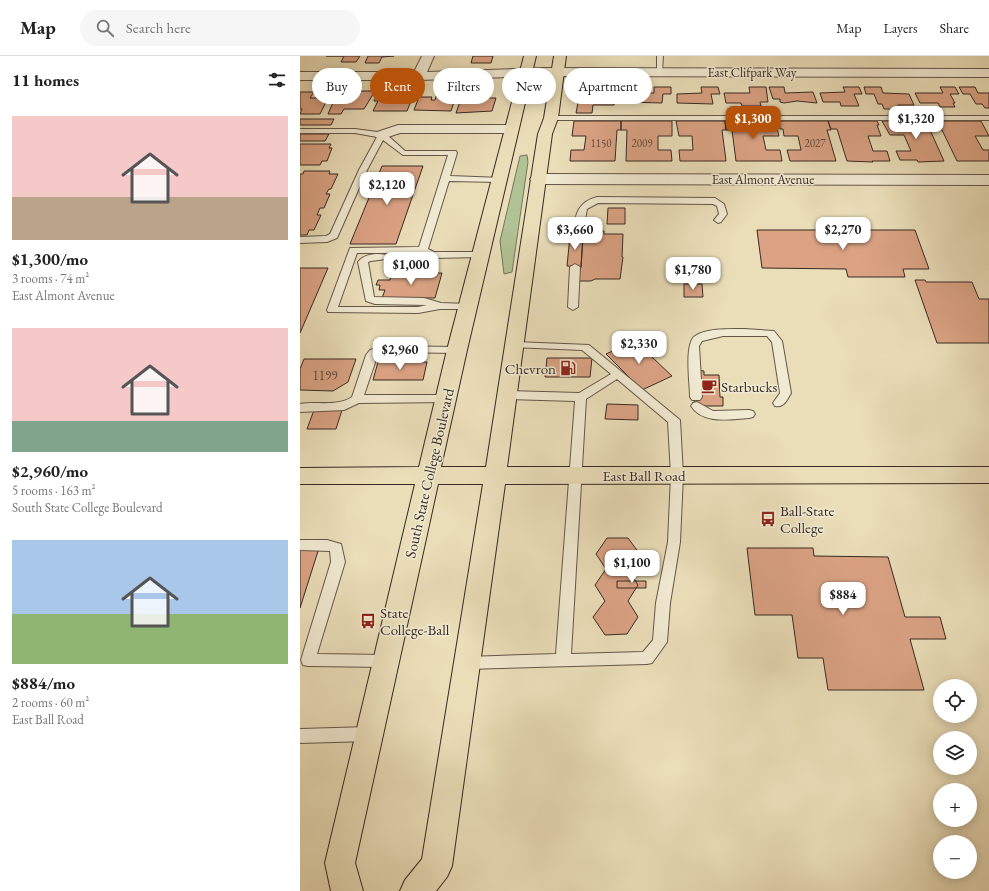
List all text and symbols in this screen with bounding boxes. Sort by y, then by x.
search box [80,10,360,46]
text: Map [20,15,56,40]
icon: search [94,17,116,39]
text: Search here [126,18,191,37]
text: Map [836,19,861,37]
text: Layers [883,19,918,37]
text: Share [940,19,969,37]
street label: East Clifpark Way [708,64,797,81]
chip: Buy [312,68,362,104]
chip: Rent [370,68,425,104]
chip: Filters [433,68,494,104]
chip: New [502,68,556,104]
chip: Apartment [564,68,652,104]
text: 11 homes [12,69,79,91]
icon: filters [266,69,288,91]
pin: $1,300 [720,106,786,140]
pin: $1,320 [883,106,949,140]
text: $1,300 [735,110,771,127]
text: $1,320 [898,110,934,127]
house number: 1150 [590,136,612,150]
house number: 2009 [631,136,653,150]
house number: 2027 [804,136,826,150]
icon: home [114,142,186,214]
street label: East Almont Avenue [712,171,814,188]
pin: $2,120 [354,172,420,206]
text: $2,120 [369,176,405,193]
pin: $3,660 [542,217,608,251]
pin: $2,270 [810,217,876,251]
text: $3,660 [557,221,593,238]
text: $2,270 [825,221,861,238]
text: $1,300/mo [12,248,88,270]
pin: $1,000 [378,252,444,286]
text: $1,000 [393,256,429,273]
pin: $1,780 [660,257,726,291]
text: $1,780 [675,261,711,278]
text: 3 rooms · 74 m² [12,270,89,287]
text: East Almont Avenue [12,287,115,304]
pin: $2,330 [606,331,672,365]
text: $2,330 [621,335,657,352]
pin: $2,960 [367,337,433,371]
text: $2,960 [382,341,418,358]
icon: home [114,354,186,426]
place label: Chevron [505,359,556,378]
fuel station icon: Chevron [559,359,577,377]
house number: 1199 [313,367,338,384]
cafe icon: Starbucks [700,377,718,395]
place label: Starbucks [721,377,777,396]
street label: South State College Boulevard [400,386,458,560]
text: $2,960/mo [12,460,88,482]
street label: East Ball Road [602,466,686,485]
text: 5 rooms · 163 m² [12,482,96,499]
text: South State College Boulevard [12,499,163,516]
place label: Ball-State College [780,501,834,537]
bus stop icon: Ball-State College [759,510,777,528]
pin: $1,100 [599,550,665,584]
text: $1,100 [614,554,650,571]
icon: home [114,566,186,638]
pin: $884 [819,582,867,616]
text: $884 [830,586,856,603]
place label: State College-Ball [380,603,450,639]
bus stop icon: State College-Ball [359,612,377,630]
text: $884/mo [12,672,75,694]
map controls [933,679,977,879]
button: locate [933,679,977,723]
text: 2 rooms · 60 m² [12,694,89,711]
text: East Ball Road [12,711,84,728]
button: layers [933,731,977,775]
button: + [933,783,977,827]
button: − [933,835,977,879]

